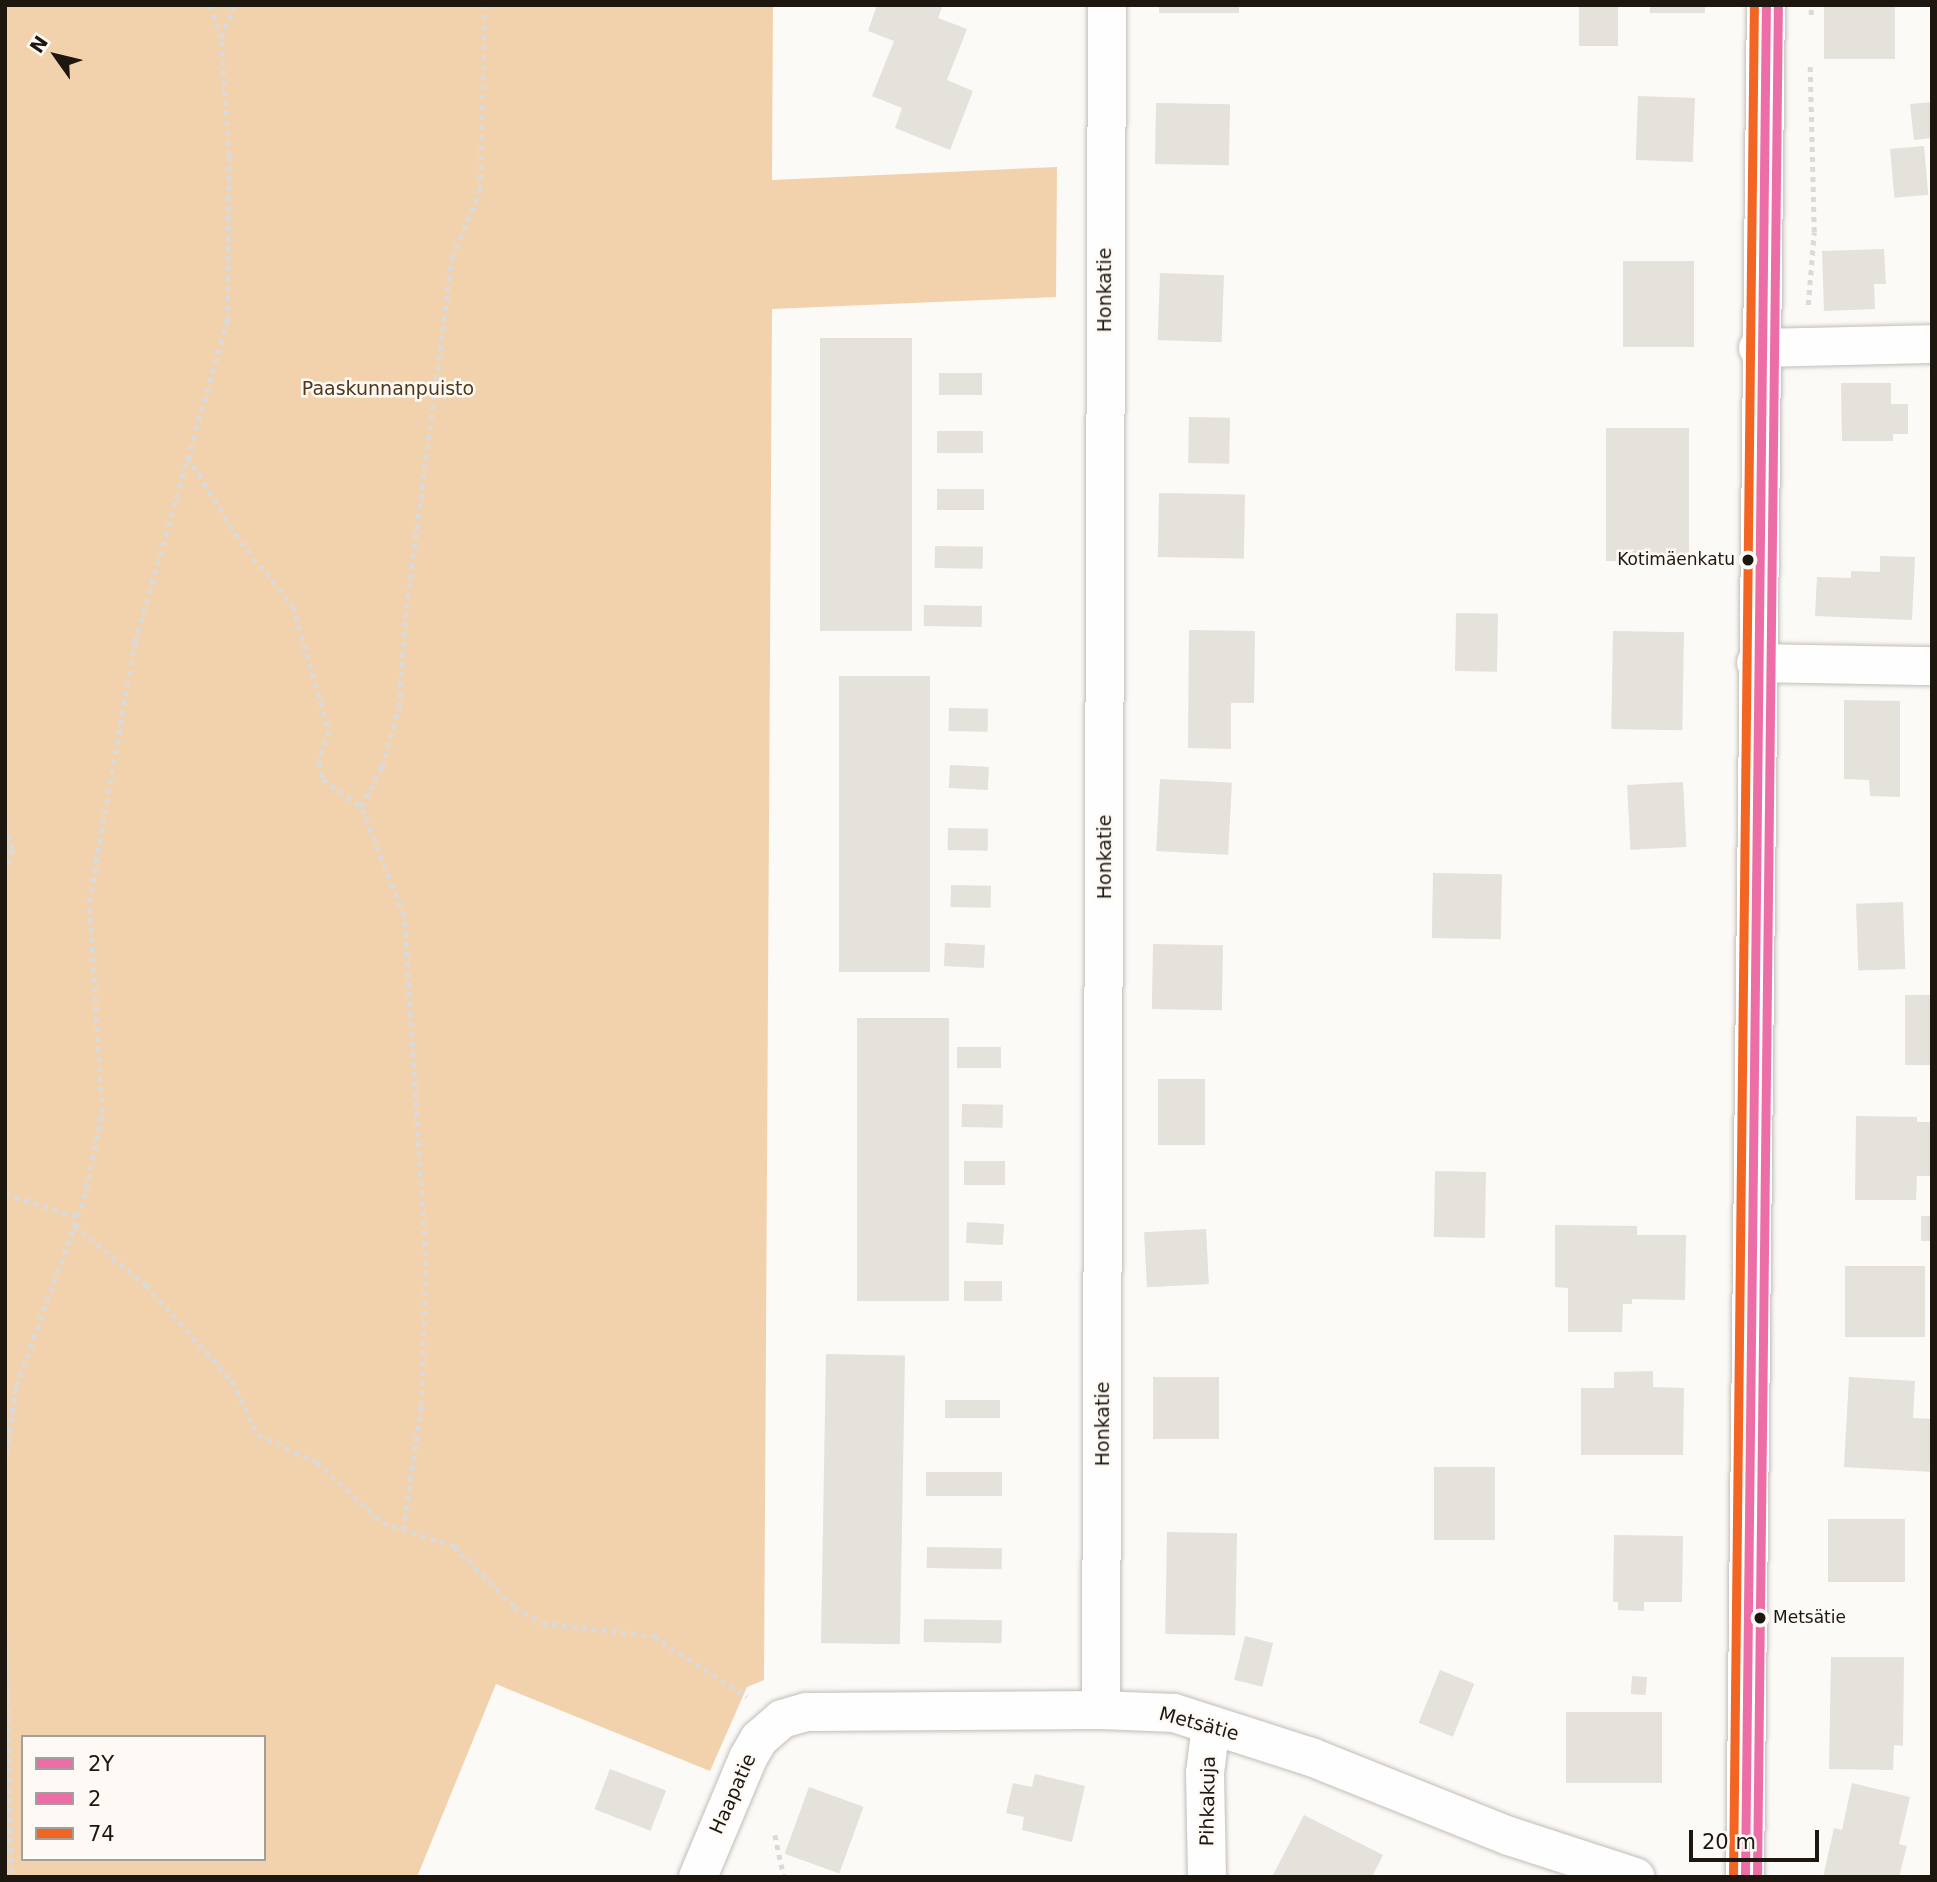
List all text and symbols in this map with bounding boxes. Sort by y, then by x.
north arrow [21,21,91,91]
text: N [25,32,52,57]
street label: Honkatie [1094,248,1116,332]
park label: Paaskunnanpuisto [302,378,474,400]
place label: Kotimäenkatu [1617,550,1735,570]
marker: Kotimäenkatu [1741,553,1755,567]
street label: Honkatie [1094,815,1116,899]
street label: Honkatie [1092,1382,1114,1466]
place label: Metsätie [1773,1608,1846,1628]
marker: Metsätie [1753,1611,1767,1625]
street label: Metsätie [1157,1702,1241,1746]
legend [21,1735,266,1861]
street label: Haapatie [705,1750,761,1838]
text: 2Y [88,1752,114,1776]
street label: Pihkakuja [1196,1756,1220,1846]
text: 2 [88,1787,101,1811]
scale bar [1692,1815,1822,1859]
text: 74 [88,1822,115,1846]
text: 20 m [1702,1830,1756,1854]

